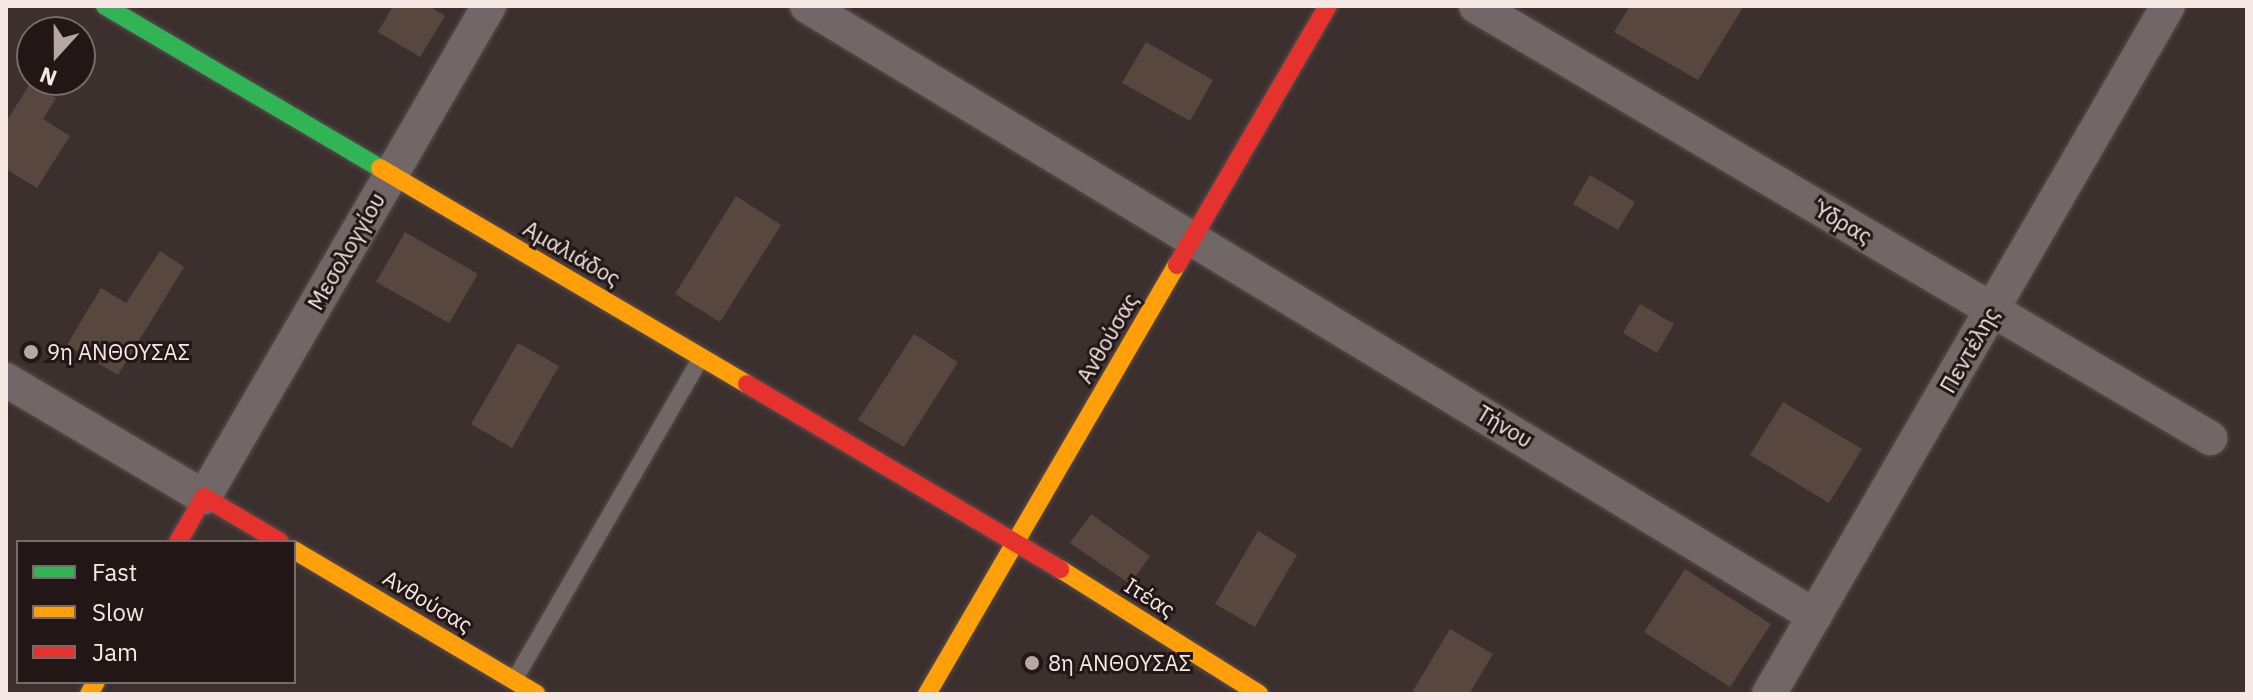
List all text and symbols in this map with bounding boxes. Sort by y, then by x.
north arrow [16,16,96,96]
text: N [35,61,61,93]
street label: Μεσολογγίου [302,188,390,314]
street label: Ύδρας [1809,195,1877,249]
street label: Αμαλιάδος [519,215,625,291]
street label: Ανθούσας [1071,288,1143,388]
street label: Πεντέλης [1934,303,2004,397]
place label: 9η ΑΝΘΟΥΣΑΣ [47,339,190,365]
marker: 9η ΑΝΘΟΥΣΑΣ [22,343,40,361]
street label: Τήνου [1472,399,1538,453]
legend [16,540,296,684]
text: Fast [92,556,137,588]
street label: Ανθούσας [379,564,477,638]
street label: Ιτέας [1120,571,1180,623]
text: Slow [92,596,144,628]
text: Jam [92,636,138,668]
place label: 8η ΑΝΘΟΥΣΑΣ [1048,650,1191,676]
marker: 8η ΑΝΘΟΥΣΑΣ [1023,654,1041,672]

